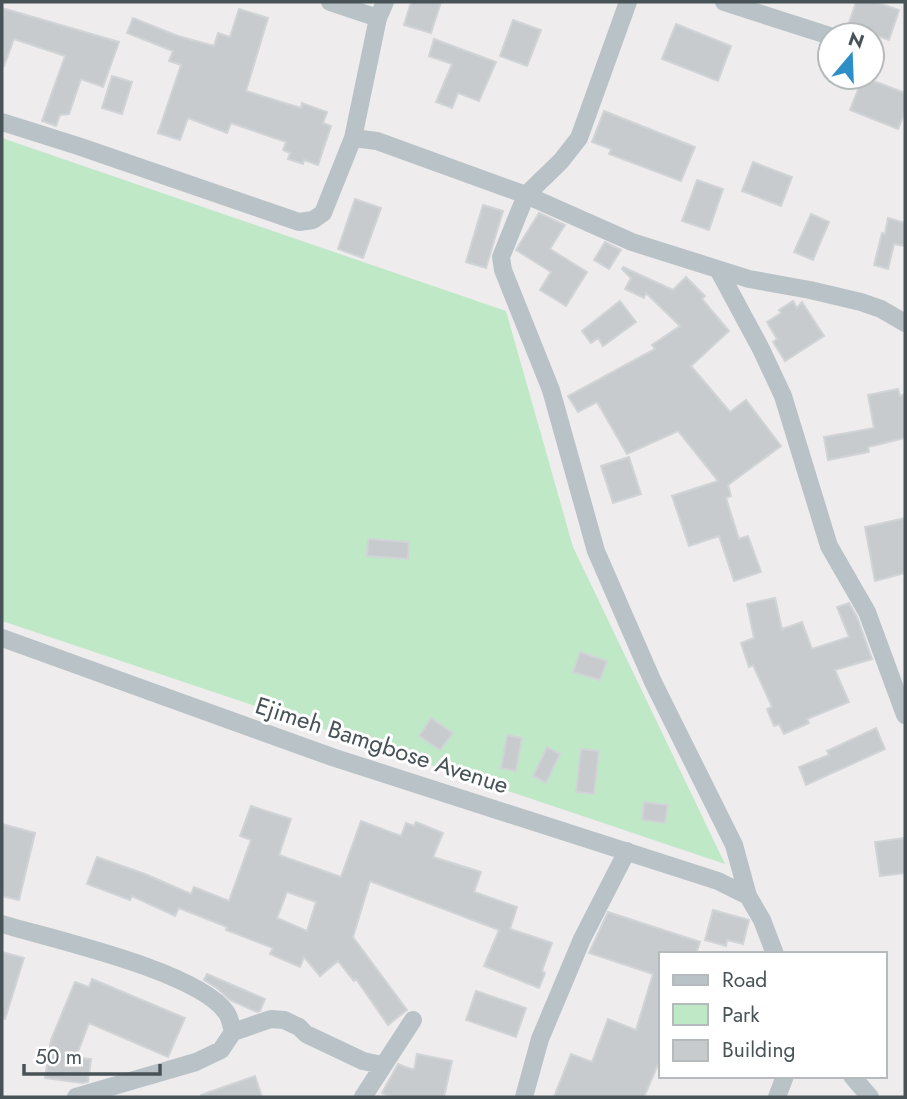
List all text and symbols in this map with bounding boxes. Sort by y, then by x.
north arrow [816,21,886,91]
text: N [845,25,868,56]
street label: Ejimeh Bamgbose Avenue [251,687,513,803]
legend [659,952,886,1078]
text: Road [722,965,767,995]
text: Park [722,1000,760,1030]
scale bar [24,1032,161,1076]
text: Building [722,1035,795,1065]
text: 50 m [35,1042,82,1072]

